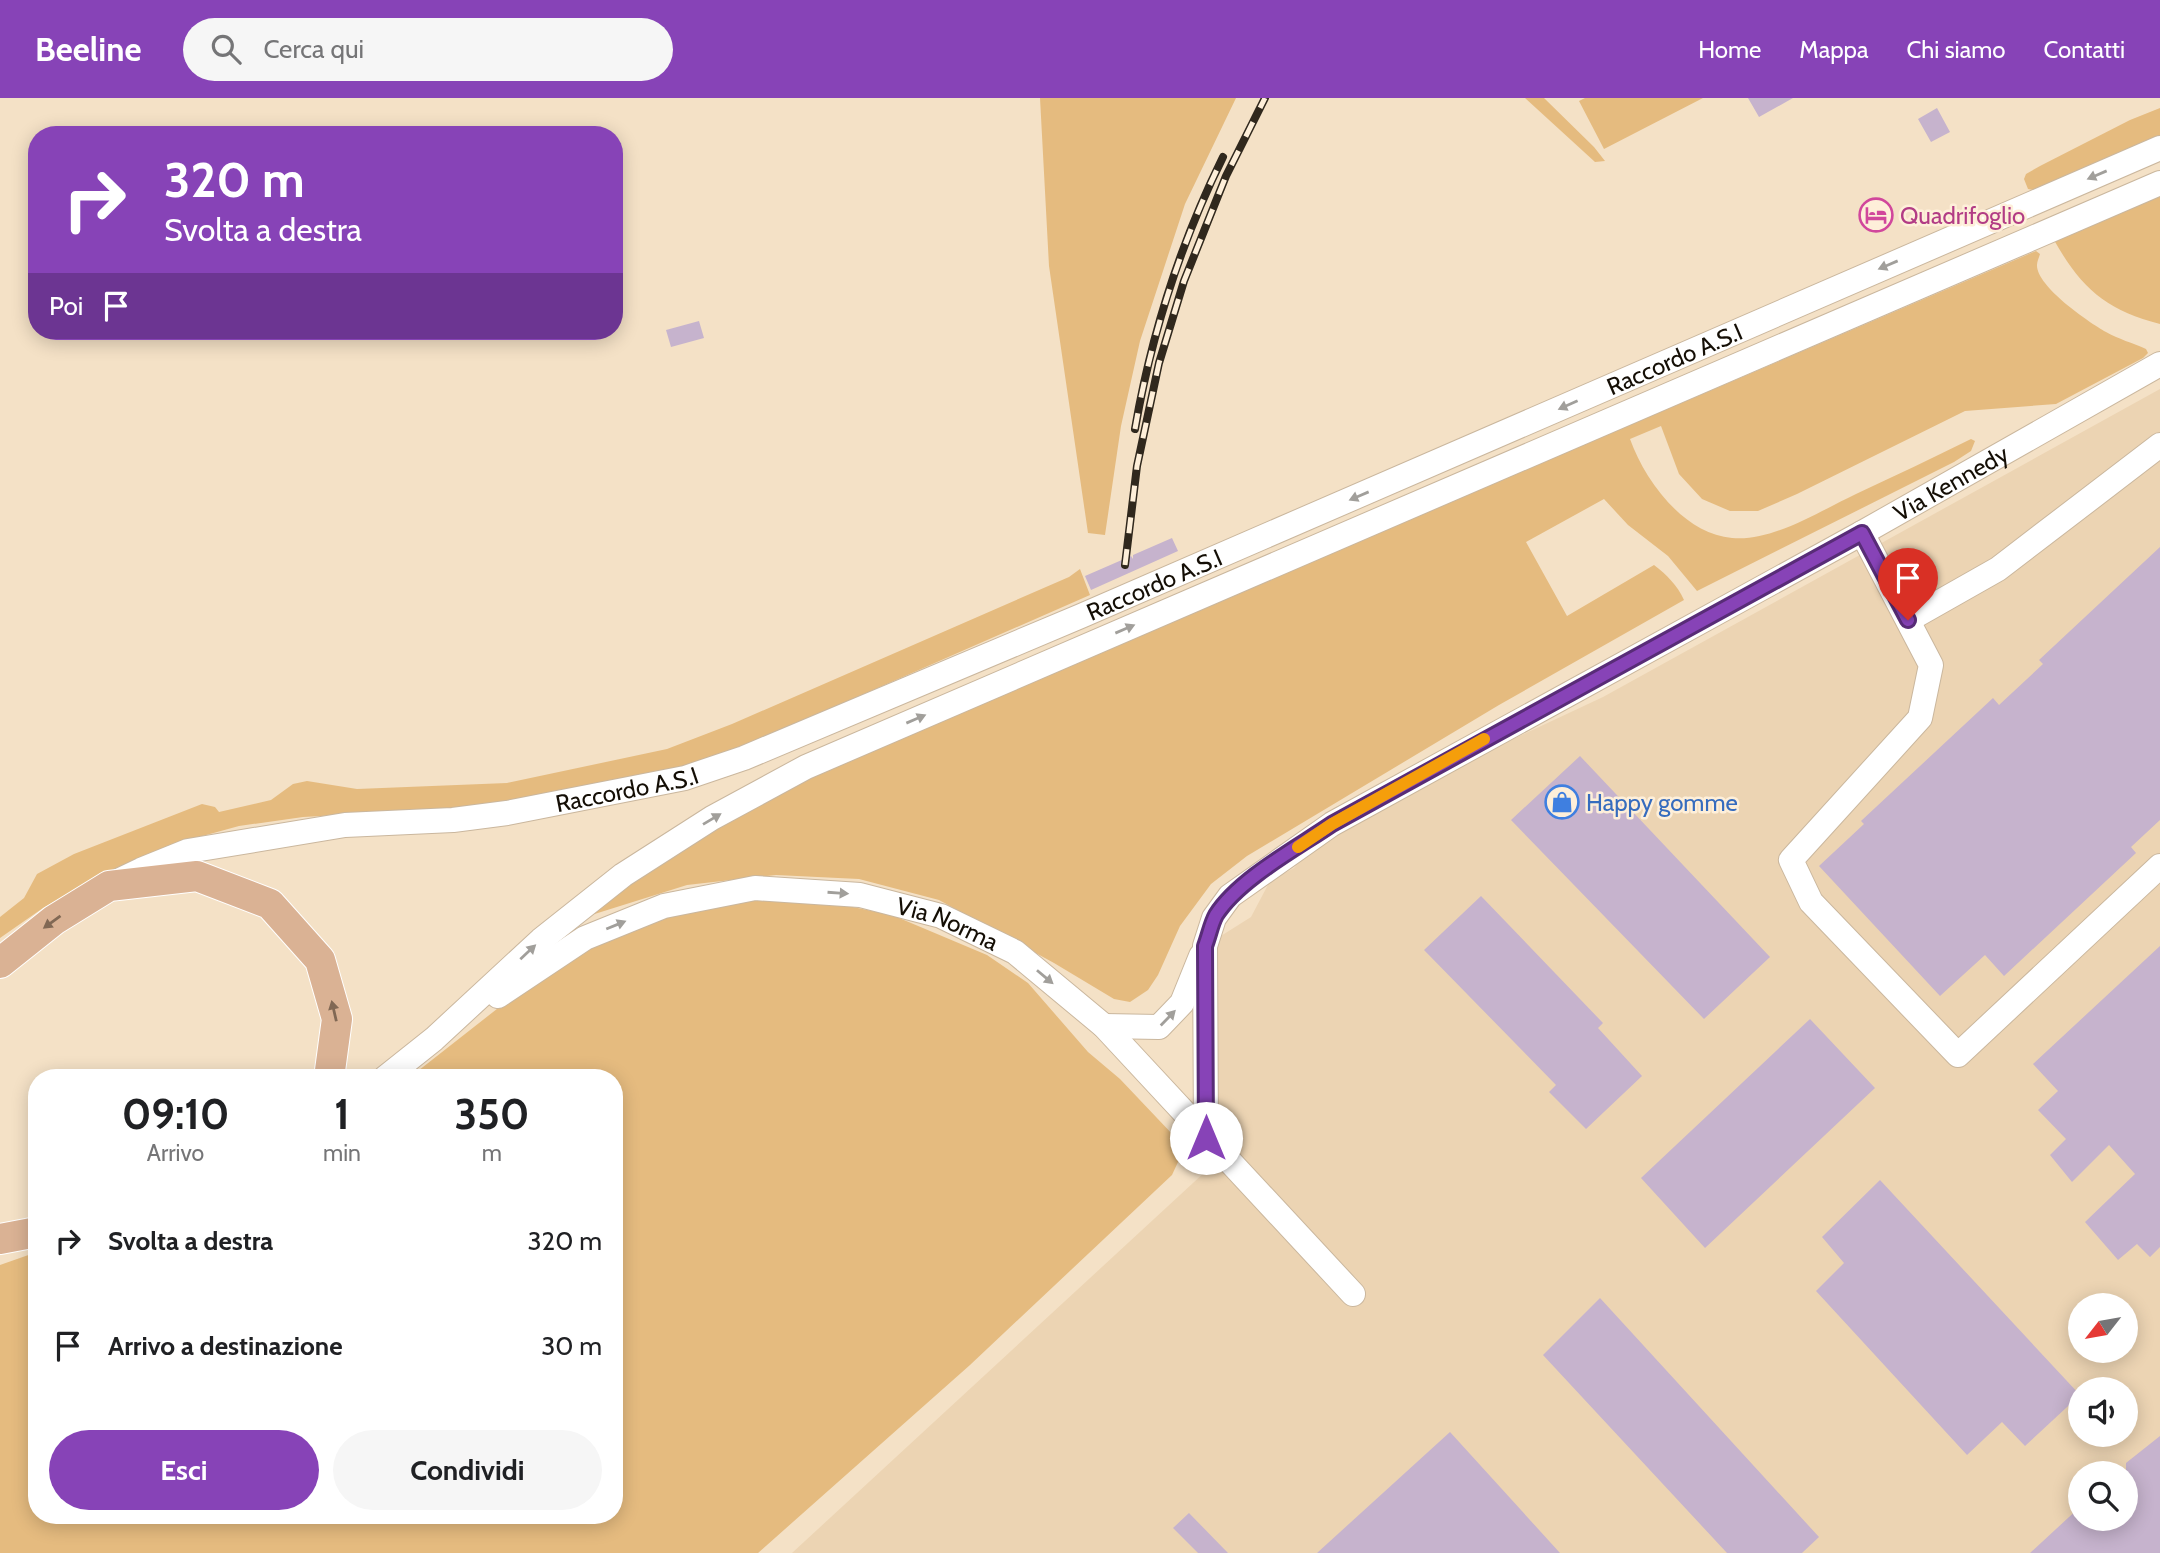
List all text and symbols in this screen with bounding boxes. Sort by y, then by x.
search box [183,18,673,81]
text: Beeline [35,29,141,69]
icon: search [207,30,245,68]
text: Cerca qui [263,33,364,65]
text: Home [1698,35,1761,64]
text: Mappa [1799,35,1868,64]
text: Chi siamo [1906,35,2005,64]
text: Contatti [2043,35,2125,64]
text: 320 m [164,150,305,209]
icon: right [49,154,140,245]
one-way arrow [2086,169,2107,180]
hotel icon: Quadrifoglio [1857,196,1895,234]
place label: Quadrifoglio [1900,201,2025,230]
text: Svolta a destra [164,210,362,249]
one-way arrow [1878,260,1899,271]
icon: arrive [97,287,135,325]
text: Poi [49,290,83,322]
street label: Raccordo A.S.I [1602,317,1746,401]
one-way arrow [1557,400,1578,411]
street label: Via Kennedy [1888,439,2013,527]
one-way arrow [1349,490,1369,502]
street label: Raccordo A.S.I [1082,542,1226,626]
pin [1878,548,1938,620]
icon: arrive [1889,559,1927,597]
one-way arrow [1115,624,1136,635]
one-way arrow [906,714,927,725]
street label: Raccordo A.S.I [553,760,702,818]
shop icon: Happy gomme [1543,783,1581,821]
place label: Happy gomme [1586,788,1738,817]
one-way arrow [702,812,721,825]
one-way arrow [827,888,849,899]
street label: Via Norma [893,891,1004,957]
one-way arrow [43,915,61,929]
one-way arrow [606,920,627,931]
one-way arrow [519,944,537,960]
one-way arrow [1037,969,1054,984]
one-way arrow [328,1000,339,1022]
one-way arrow [1159,1010,1175,1027]
text: 09:10 [122,1088,229,1140]
text: 1 [334,1088,350,1140]
text: 350 [455,1088,529,1140]
position arrow [1169,1101,1243,1175]
text: Arrivo [147,1139,204,1167]
text: min [323,1139,361,1167]
text: m [482,1139,502,1167]
icon: right [49,1222,87,1260]
text: Svolta a destra [108,1225,273,1257]
text: 320 m [528,1225,602,1257]
north arrow [2068,1293,2138,1363]
map controls [2068,1293,2138,1531]
icon: arrive [49,1327,87,1365]
text: Arrivo a destinazione [108,1330,343,1362]
text: 30 m [541,1330,602,1362]
button: sound [2068,1377,2138,1447]
button: Esci [49,1430,319,1510]
button: Condividi [333,1430,602,1510]
button: search [2068,1461,2138,1531]

